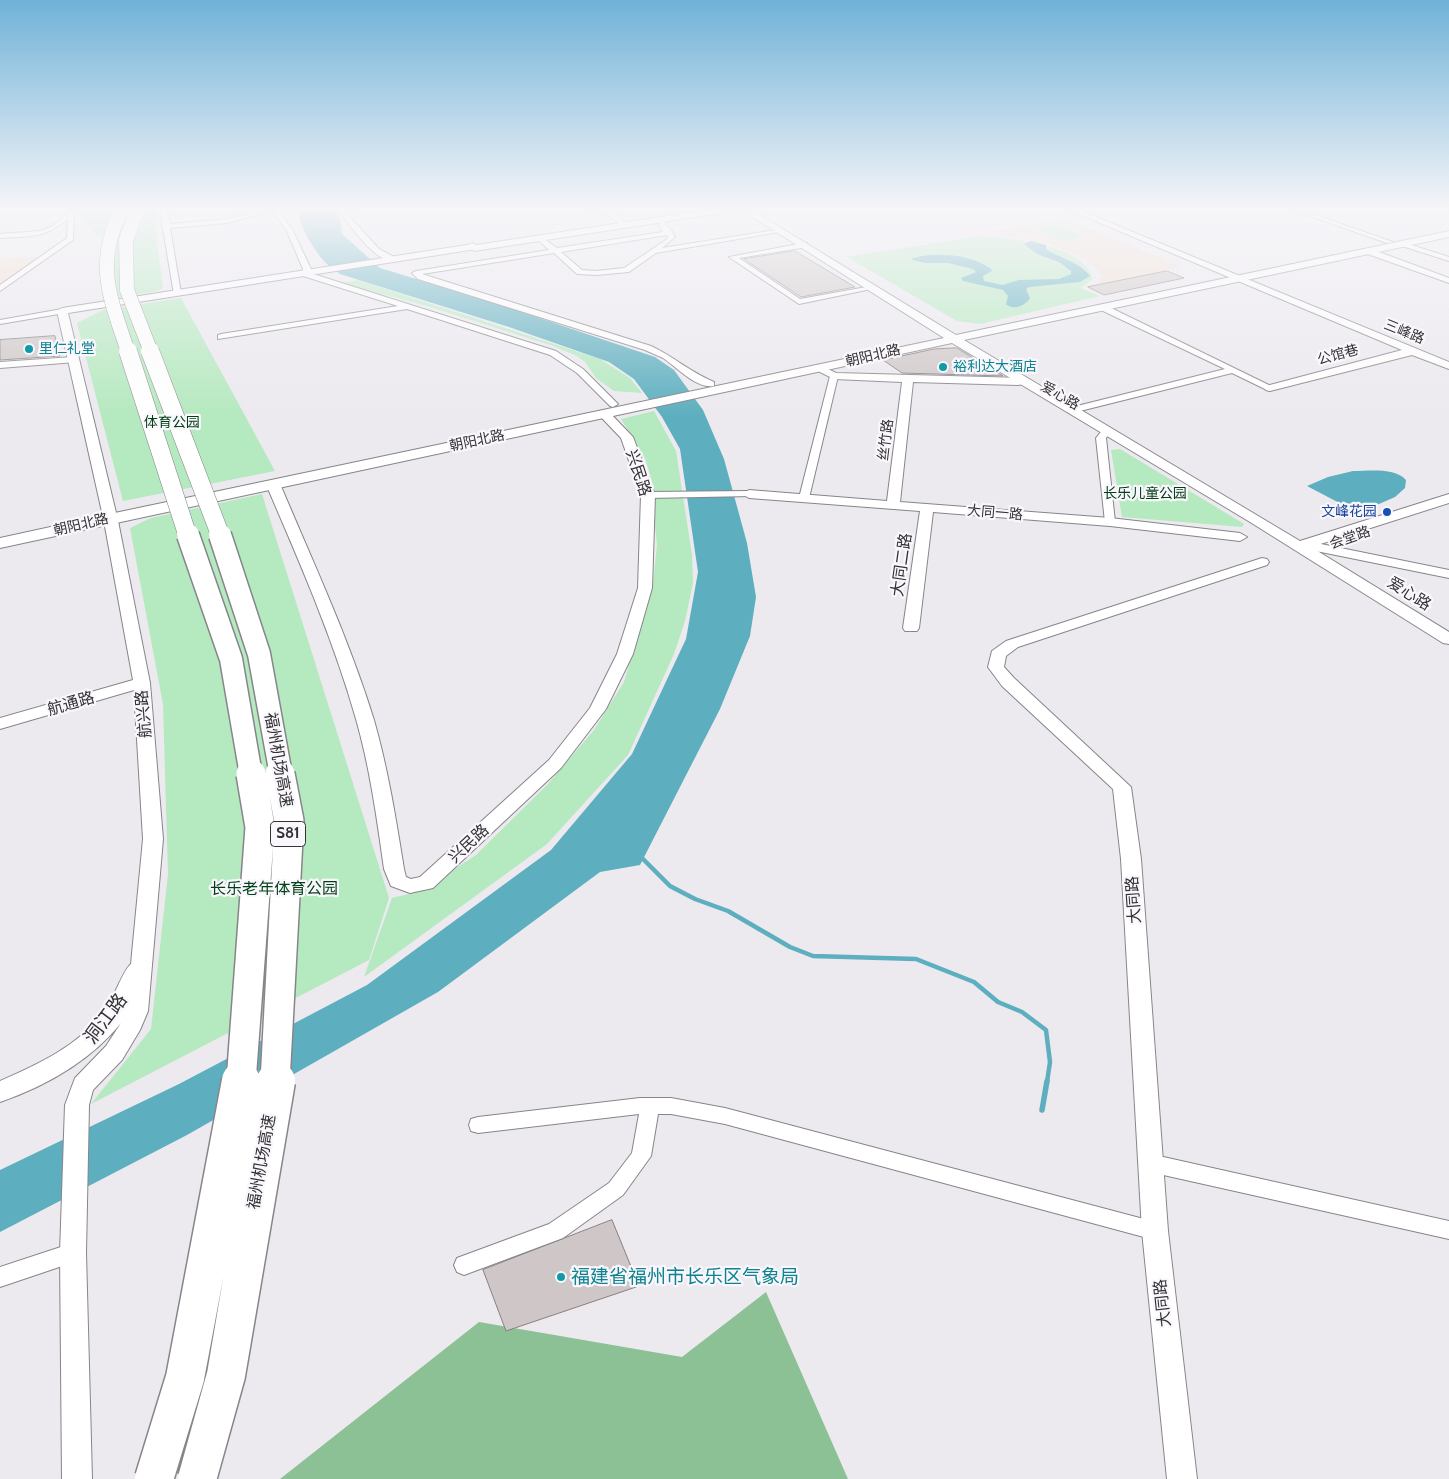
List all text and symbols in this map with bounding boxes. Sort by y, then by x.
street label: 三峰路 [1381,316,1427,348]
place label: 里仁礼堂 [39,341,95,357]
street label: 公馆巷 [1316,341,1360,369]
street label: 朝阳北路 [844,342,902,370]
marker: 里仁礼堂 [23,343,35,355]
place label: 裕利达大酒店 [953,359,1037,375]
marker: 裕利达大酒店 [937,361,949,373]
street label: 爱心路 [1038,378,1082,414]
park label: 体育公园 [144,415,200,431]
street label: 丝竹路 [875,418,897,462]
street label: 朝阳北路 [448,427,506,455]
street label: 兴民路 [621,447,655,499]
park label: 长乐儿童公园 [1103,486,1187,502]
street label: 大同一路 [966,502,1024,524]
place label: 文峰花园 [1321,504,1377,520]
marker: 文峰花园 [1381,506,1393,518]
street label: 朝阳北路 [52,511,110,539]
street label: 会堂路 [1327,523,1373,553]
street label: 大同二路 [888,532,916,598]
street label: 爱心路 [1384,573,1434,615]
street label: 航通路 [45,688,97,720]
street label: 航兴路 [132,689,156,739]
street label: 福州机场高速 [260,711,296,809]
street label: 兴民路 [445,821,493,867]
road number: S81 [270,822,306,846]
street label: 大同路 [1123,875,1145,925]
park label: 长乐老年体育公园 [210,879,338,899]
street label: 洞江路 [80,989,132,1049]
street label: 福州机场高速 [244,1113,280,1211]
place label: 福建省福州市长乐区气象局 [571,1266,799,1288]
marker: 福建省福州市长乐区气象局 [555,1271,567,1283]
street label: 大同路 [1151,1278,1175,1328]

